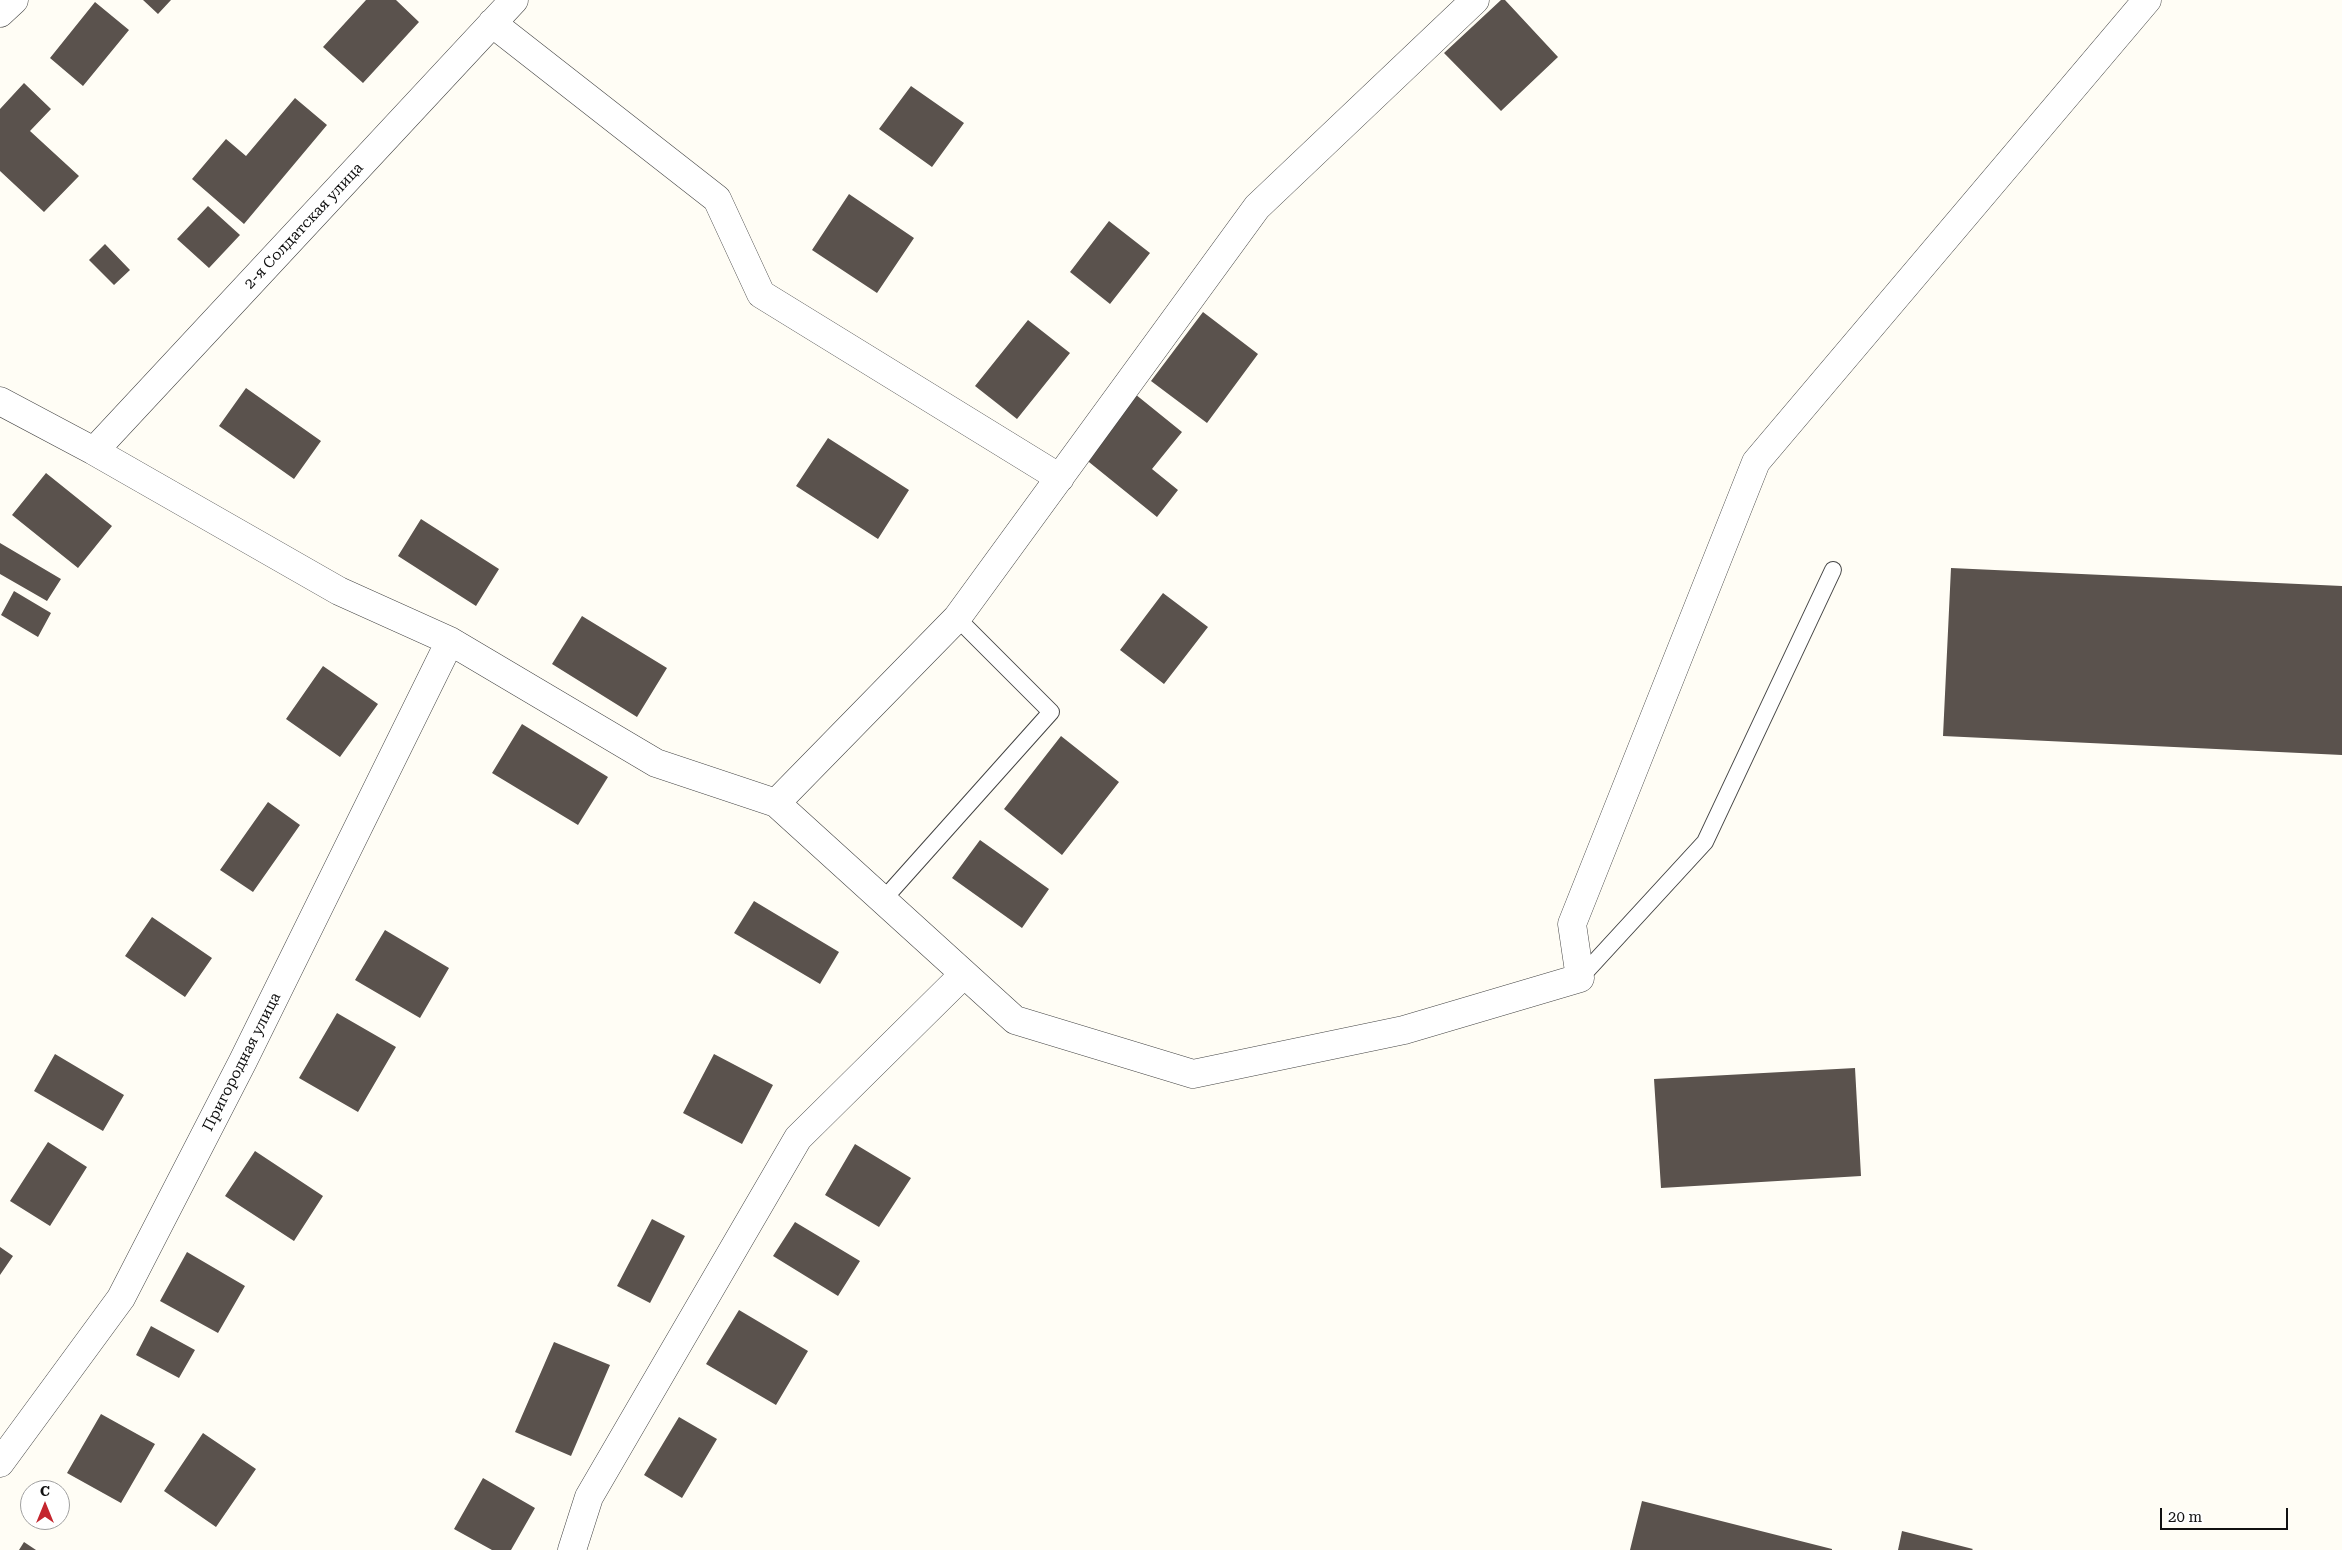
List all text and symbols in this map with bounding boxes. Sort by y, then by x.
street label: 2-я Солдатская улица [241,159,367,293]
street label: Пригородная улица [199,990,285,1134]
north arrow [20,1480,70,1530]
text: С [40,1483,50,1499]
scale bar [2162,1498,2290,1530]
text: 20 m [2168,1508,2202,1526]

